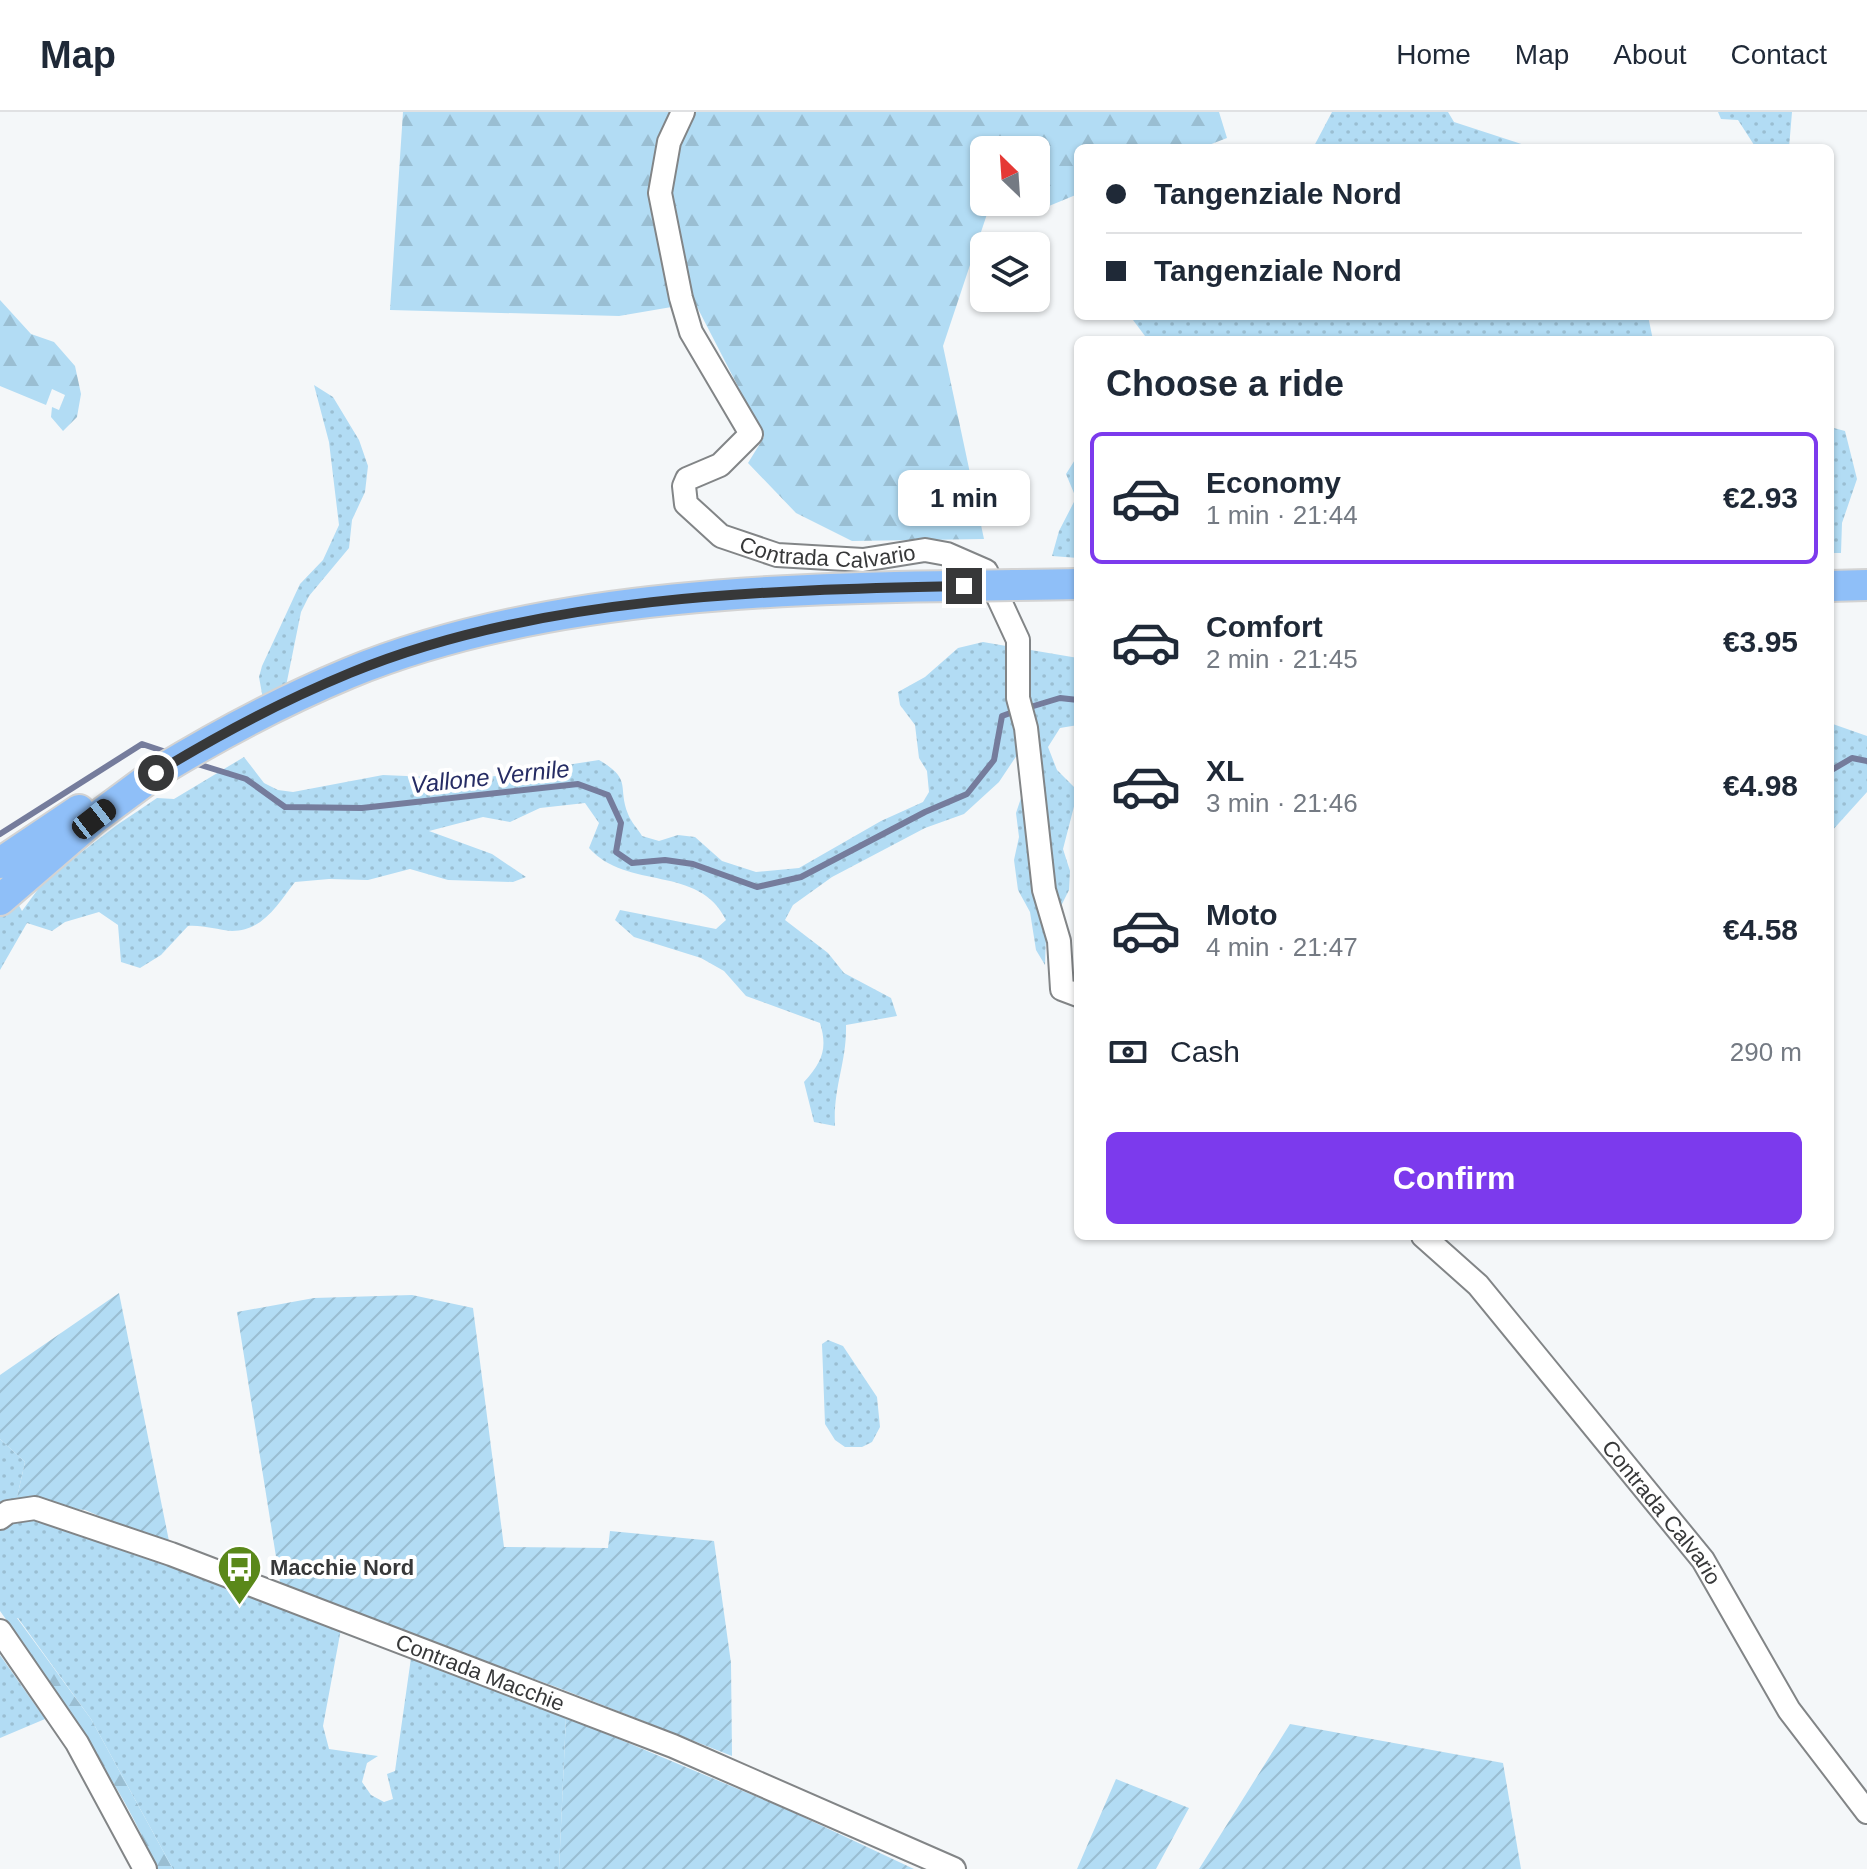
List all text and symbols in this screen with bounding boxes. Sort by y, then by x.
text: Map [40,34,116,76]
text: Home [1396,39,1471,70]
text: Map [1515,39,1569,70]
text: About [1613,39,1687,70]
text: Contact [1731,39,1827,70]
north arrow [970,136,1050,216]
map controls [970,136,1050,312]
text: Tangenziale Nord [1154,177,1402,210]
button: layers [970,232,1050,312]
text: Tangenziale Nord [1154,254,1402,287]
text: Choose a ride [1106,363,1344,404]
icon: car [1110,462,1182,534]
text: Economy [1206,466,1341,499]
callout: 1 min [898,470,1030,526]
text: €2.93 [1723,481,1798,514]
text: 1 min [930,483,998,513]
text: 1 min · 21:44 [1206,500,1358,530]
street label: Contrada Calvario [736,531,917,573]
route end [946,568,982,604]
icon: car [1110,606,1182,678]
text: Comfort [1206,610,1323,643]
text: €3.95 [1723,625,1798,658]
text: 2 min · 21:45 [1206,644,1358,674]
icon: car [1110,750,1182,822]
text: XL [1206,754,1244,787]
route start [138,755,174,791]
water label: Vallone Vernile [409,755,571,798]
text: €4.98 [1723,769,1798,802]
text: 3 min · 21:46 [1206,788,1358,818]
car [68,795,120,843]
icon: car [1110,894,1182,966]
text: Moto [1206,898,1278,931]
text: €4.58 [1723,913,1798,946]
text: 4 min · 21:47 [1206,932,1358,962]
icon: cash [1106,1030,1150,1074]
text: Cash [1170,1035,1240,1068]
text: 290 m [1730,1037,1802,1067]
button: Confirm [1106,1132,1802,1224]
street label: Contrada Calvario [1597,1435,1726,1589]
bus stop icon: Macchie Nord [215,1543,263,1606]
place label: Macchie Nord [270,1555,414,1580]
street label: Contrada Macchie [392,1629,568,1716]

